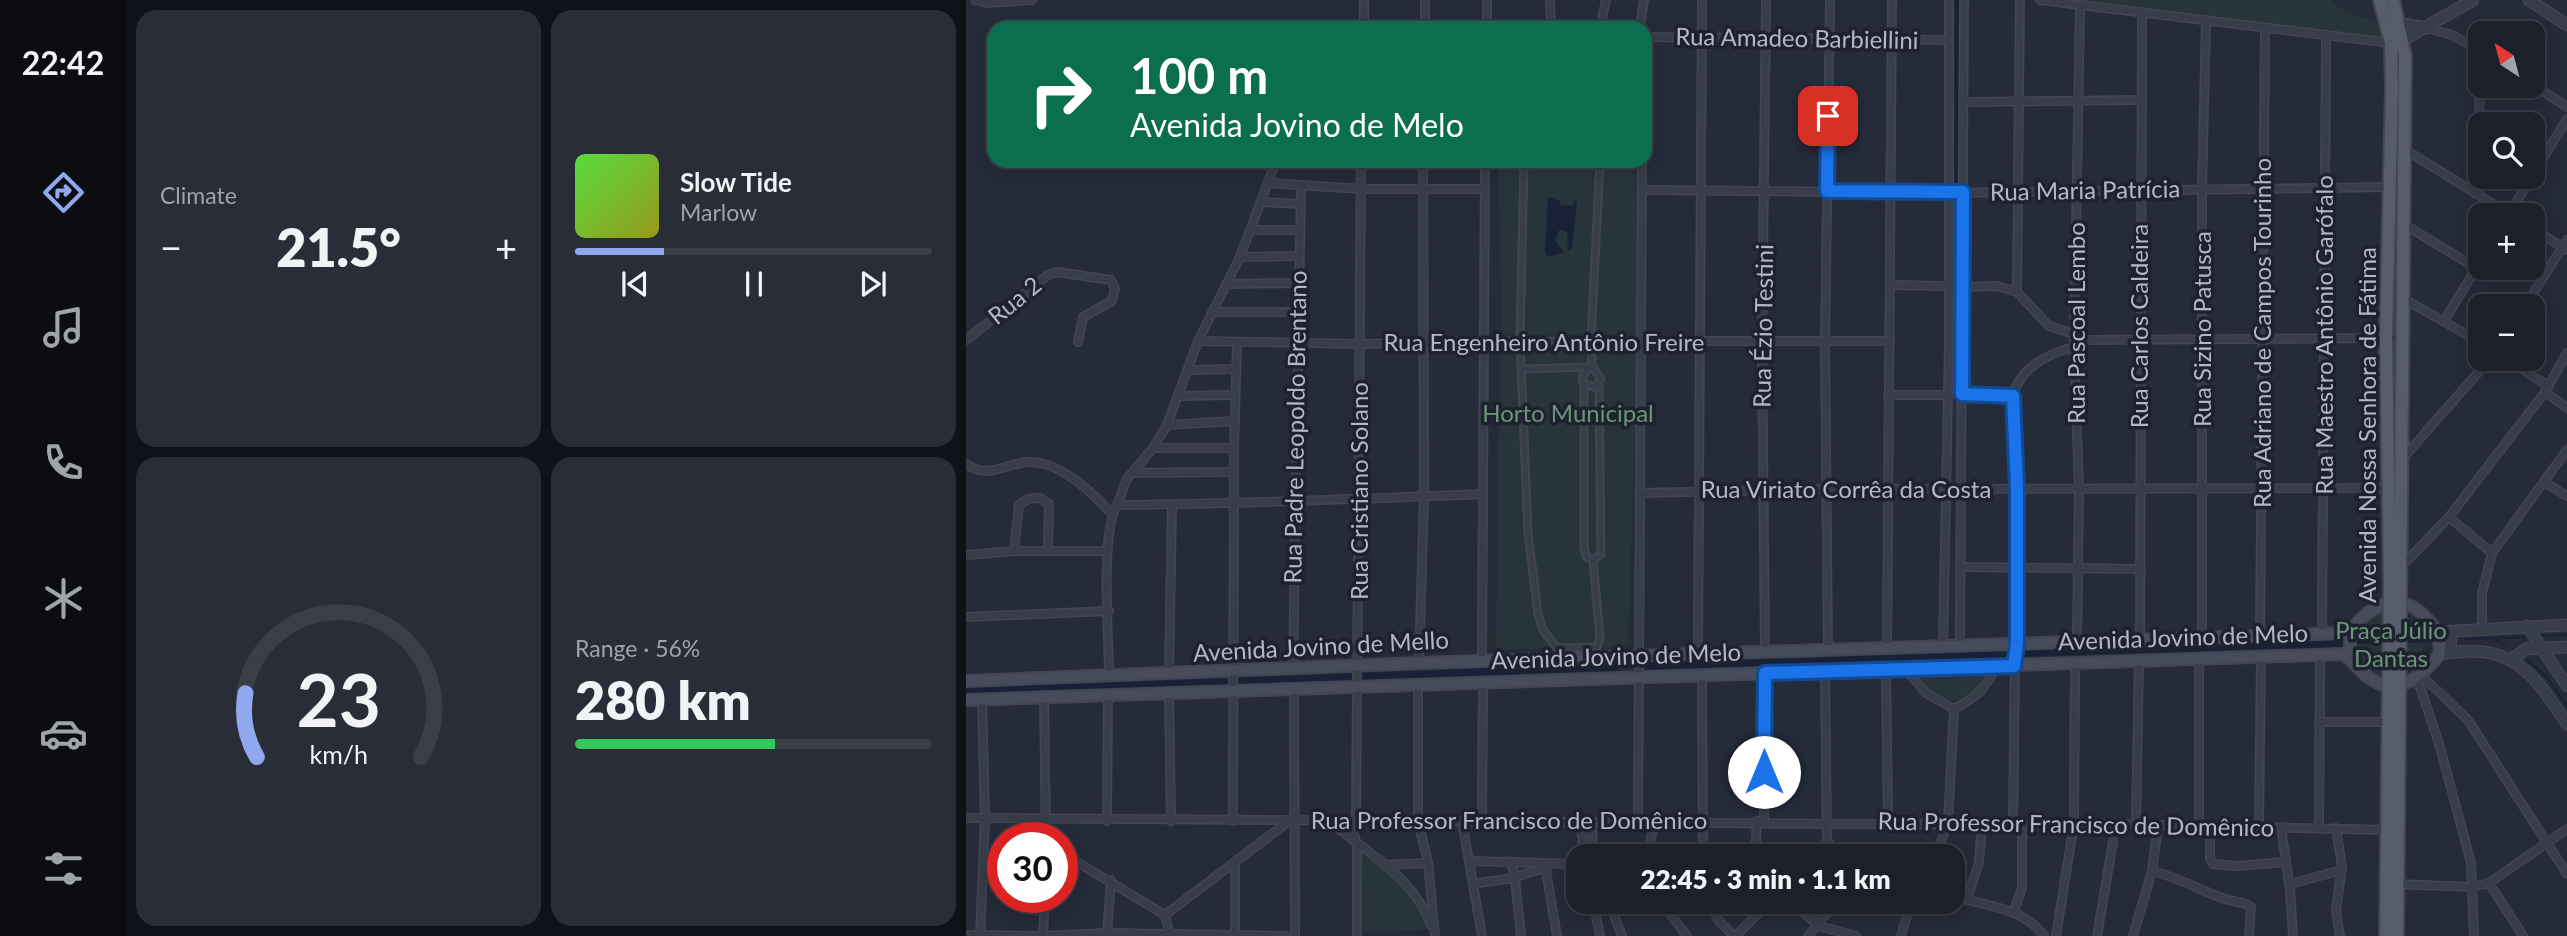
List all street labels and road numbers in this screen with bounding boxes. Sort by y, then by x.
street label: Rua Amadeo Barbiellini [1675,21,1919,54]
street label: Rua Adriano de Campos Tourinho [2247,158,2276,508]
street label: Rua Maria Patrícia [1990,173,2180,206]
street label: Rua Maestro Antônio Garófalo [2309,175,2338,495]
street label: Rua Pascoal Lembo [2061,222,2090,424]
street label: Rua Carlos Caldeira [2124,224,2153,428]
street label: Rua Sizino Patusca [2187,231,2216,427]
street label: Rua Ézio Testini [1747,244,1778,408]
street label: Avenida Nossa Senhora de Fátima [2352,247,2381,603]
street label: Rua 2 [982,270,1046,330]
street label: Rua Padre Leopoldo Brentano [1277,270,1312,584]
street label: Rua Engenheiro Antônio Freire [1384,327,1704,356]
street label: Rua Cristiano Solano [1344,382,1373,600]
street label: Rua Viriato Corrêa da Costa [1701,474,1991,503]
street label: Avenida Jovino de Melo [2057,618,2309,655]
street label: Avenida Jovino de Mello [1192,624,1450,667]
street label: Avenida Jovino de Melo [1490,637,1742,674]
street label: Rua Professor Francisco de Domênico [1311,805,1707,834]
street label: Rua Professor Francisco de Domênico [1877,806,2275,841]

